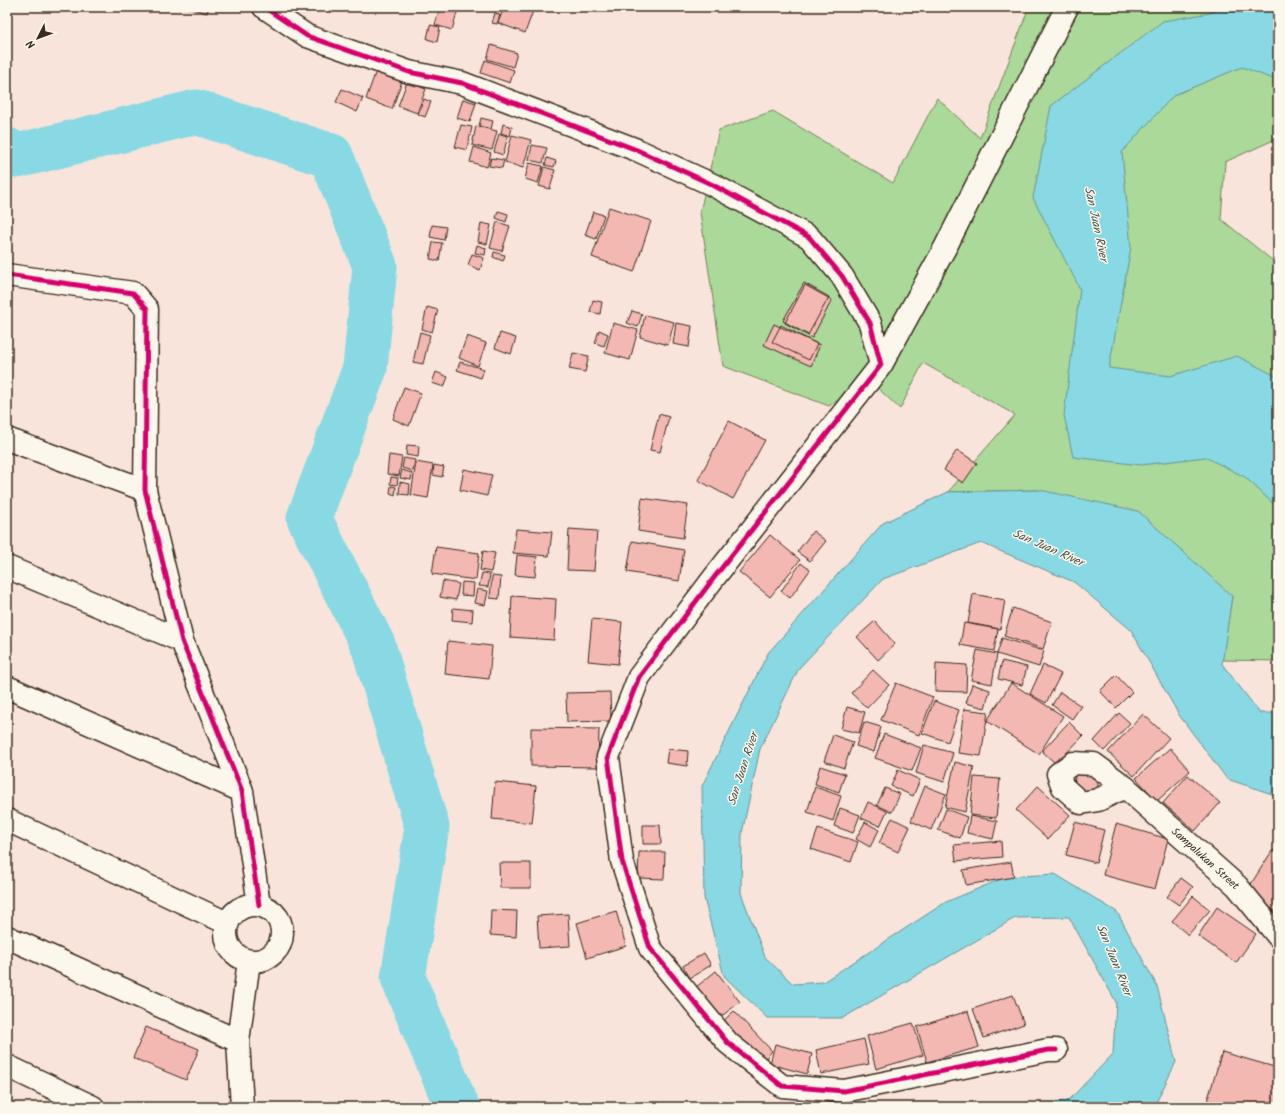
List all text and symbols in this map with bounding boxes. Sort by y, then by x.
north arrow [18,18,58,58]
text: N [22,35,40,53]
water label: San Juan River [1079,185,1114,266]
water label: San Juan River [1010,524,1089,573]
water label: San Juan River [722,727,765,808]
street label: Sampalukan Street [1167,823,1244,895]
water label: San Juan River [1091,921,1138,1001]

